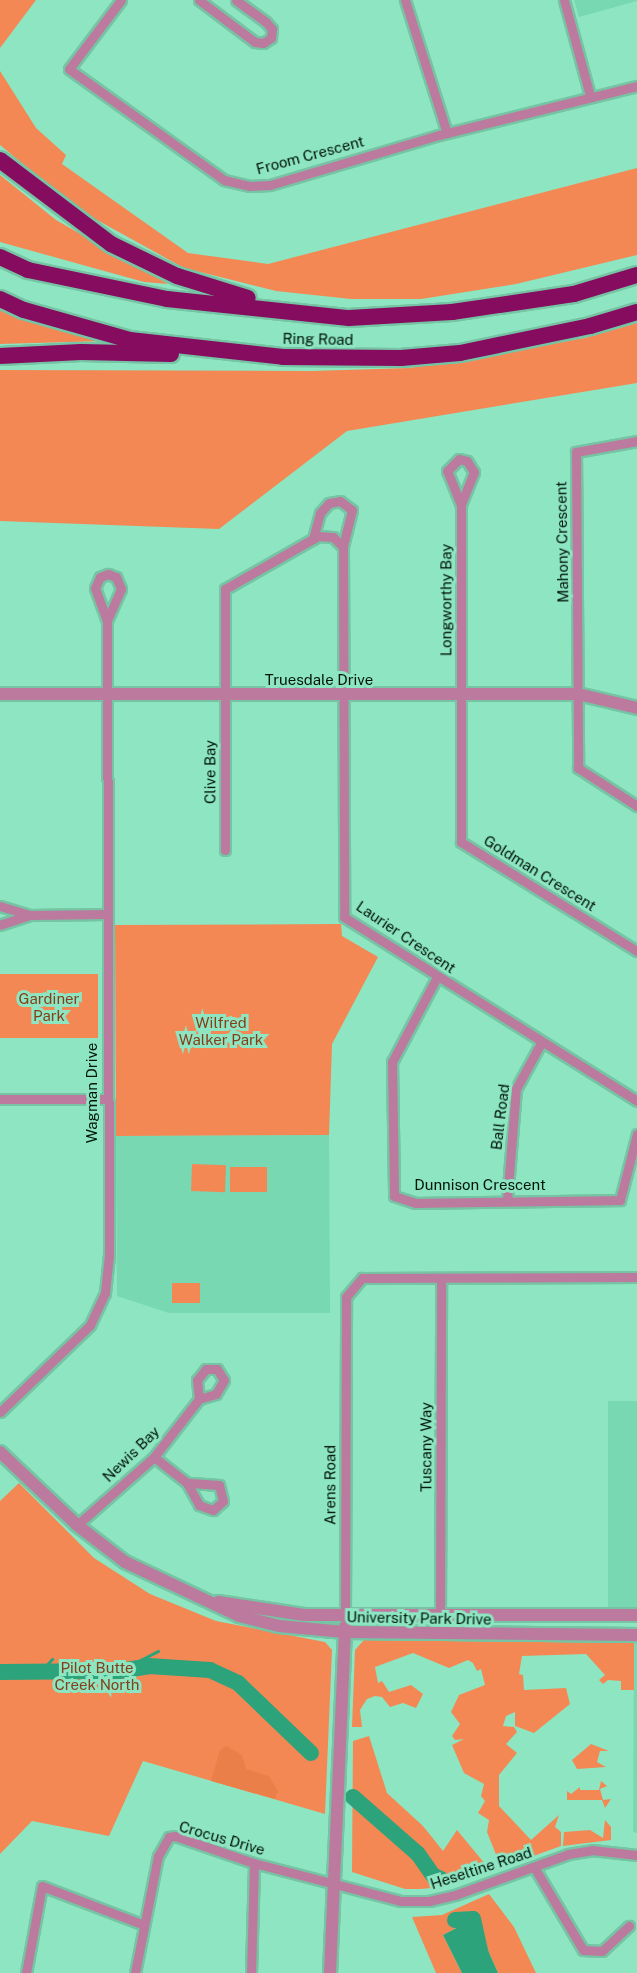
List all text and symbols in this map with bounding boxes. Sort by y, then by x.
street label: Froom Crescent [254,132,366,178]
street label: Ring Road [282,329,354,349]
street label: Mahony Crescent [552,481,572,603]
street label: Longworthy Bay [437,544,455,656]
street label: Truesdale Drive [265,671,373,689]
street label: Clive Bay [201,740,219,804]
street label: Goldman Crescent [480,831,600,915]
street label: Laurier Crescent [353,897,459,977]
park label: Gardiner Park [19,989,79,1024]
park label: Wilfred Walker Park [179,1013,263,1048]
street label: Wagman Drive [83,1043,101,1143]
street label: Ball Road [487,1083,513,1151]
street label: Dunnison Crescent [414,1176,546,1194]
street label: Tuscany Way [417,1402,435,1492]
street label: Newis Bay [99,1422,163,1486]
street label: Arens Road [321,1445,339,1525]
street label: University Park Drive [346,1608,492,1628]
park label: Pilot Butte Creek North [55,1658,139,1693]
street label: Crocus Drive [177,1817,267,1859]
street label: Heseltine Road [428,1843,534,1893]

